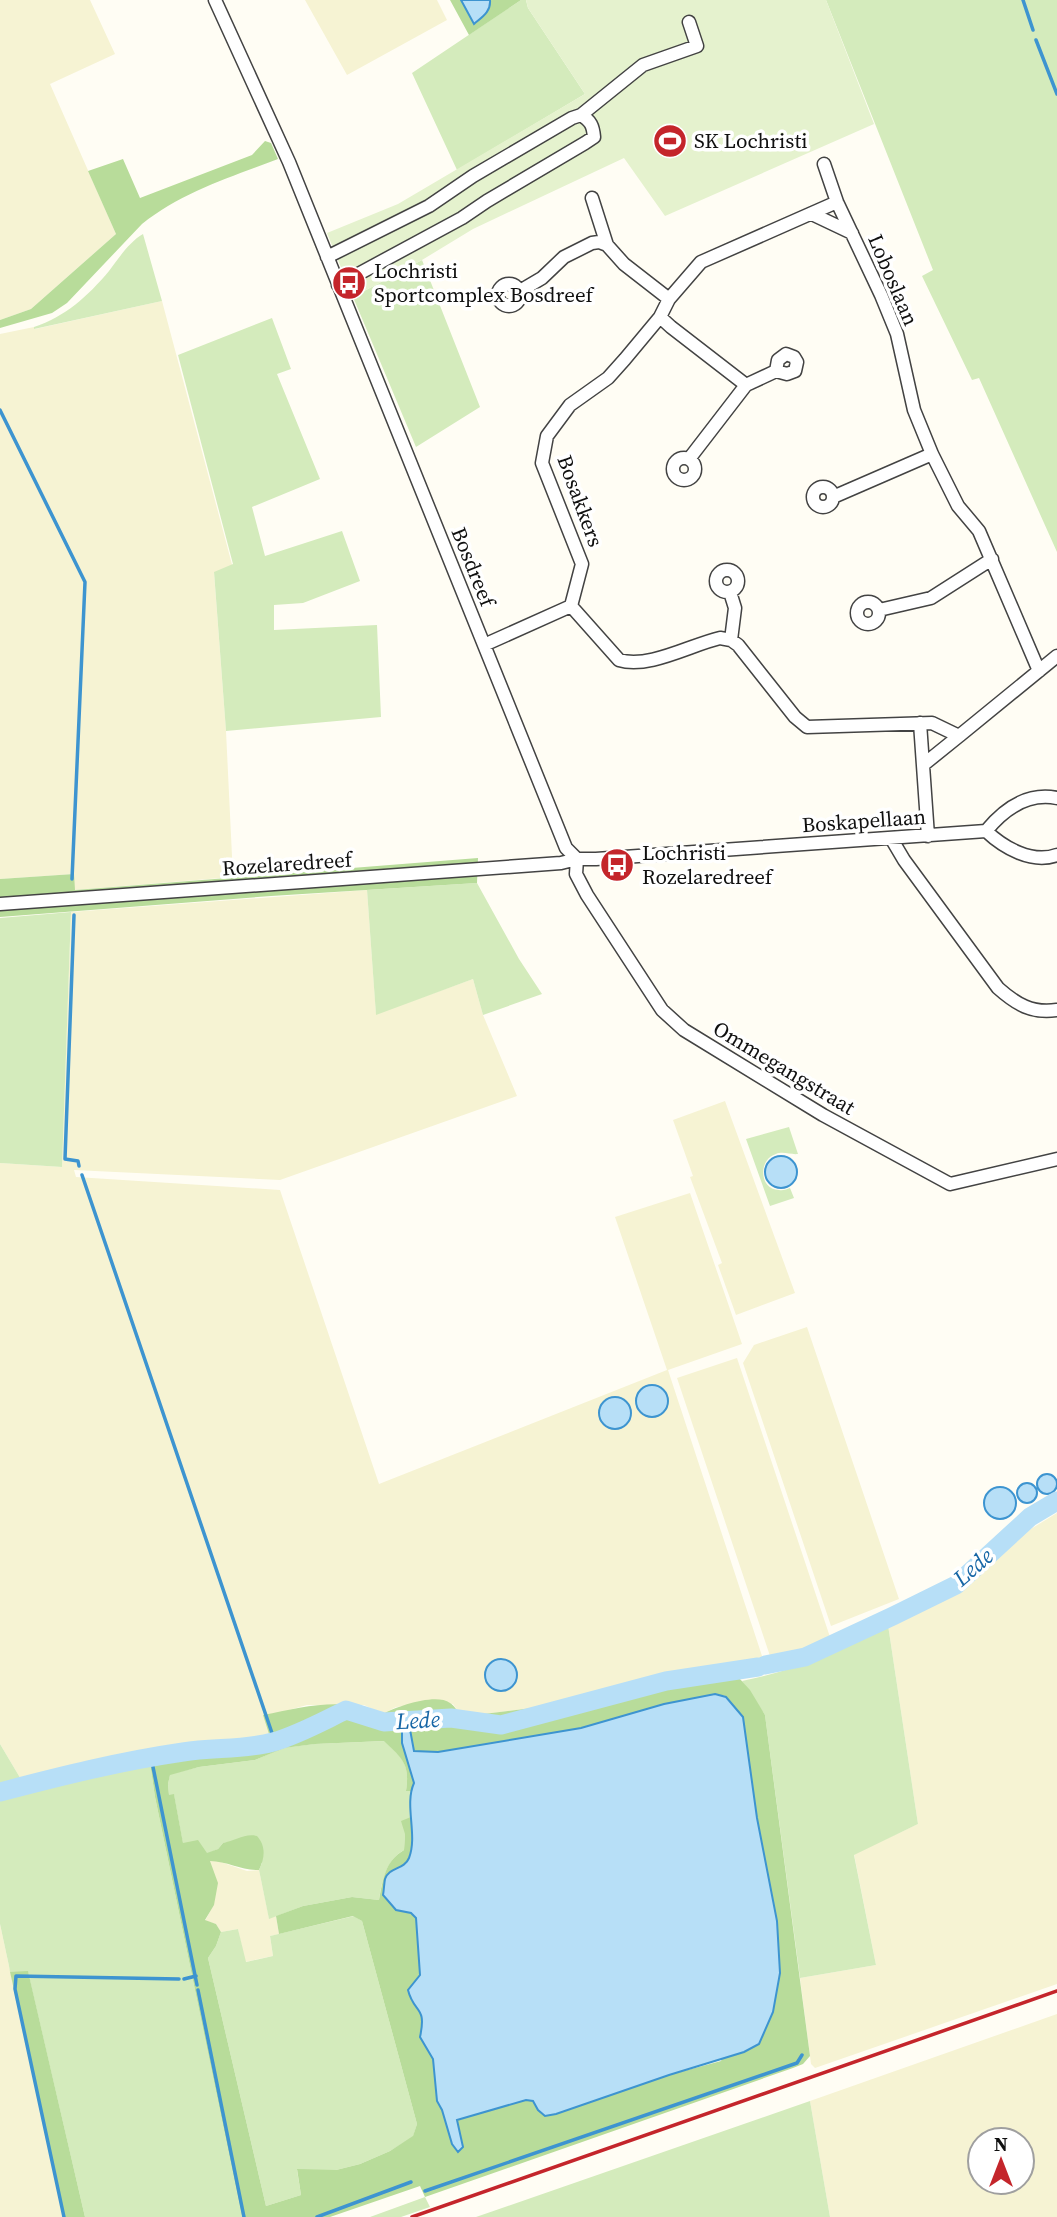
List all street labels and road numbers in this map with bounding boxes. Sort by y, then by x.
street label: Loboslaan [861,230,926,330]
street label: Bosakkers [550,451,610,551]
street label: Bosdreef [444,523,503,612]
street label: Boskapellaan [801,802,927,839]
street label: Rozelaredreef [221,844,355,883]
street label: Ommegangstraat [708,1014,861,1122]

